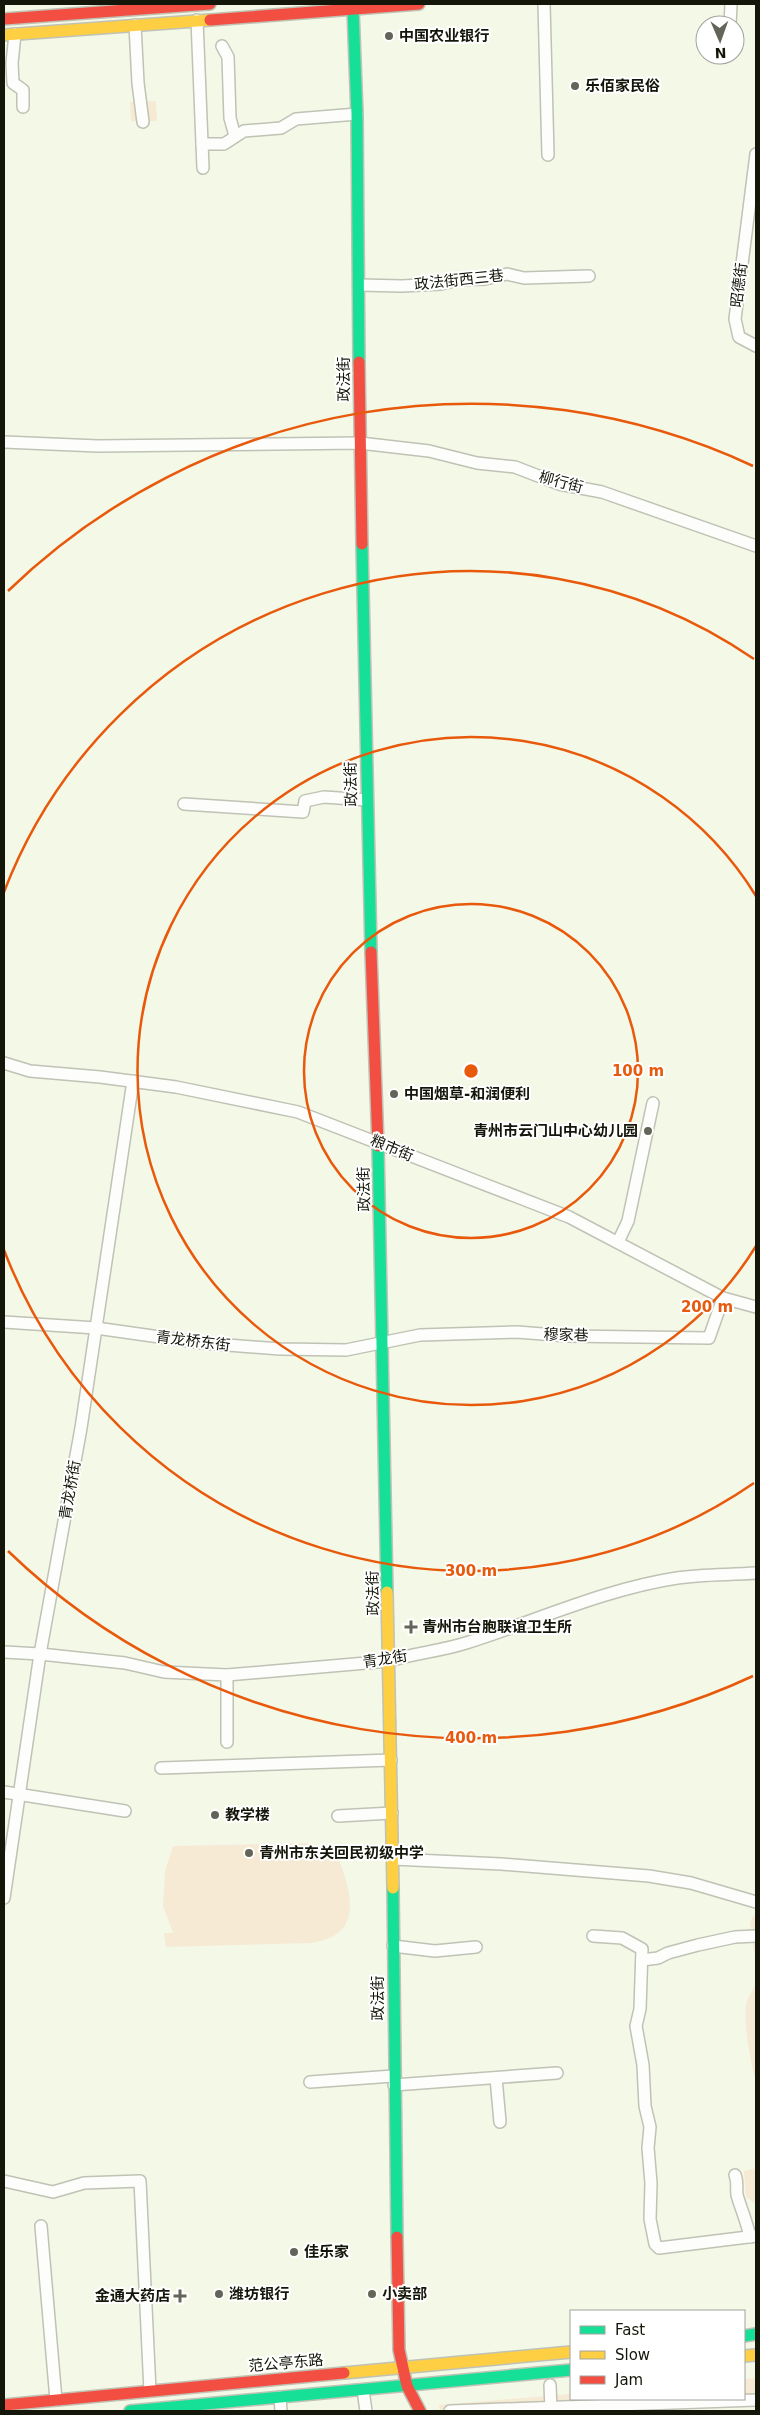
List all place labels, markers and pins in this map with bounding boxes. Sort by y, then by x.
place label: 中国农业银行 [399,27,489,45]
marker: 中国农业银行 [383,30,395,42]
place label: 乐佰家民俗 [585,77,660,95]
marker: 乐佰家民俗 [569,80,581,92]
centre of rings [462,1062,480,1080]
place label: 中国烟草-和润便利 [404,1085,530,1103]
marker: 中国烟草-和润便利 [388,1088,400,1100]
place label: 青州市云门山中心幼儿园 [473,1122,638,1140]
marker: 青州市云门山中心幼儿园 [642,1125,654,1137]
place label: 青州市台胞联谊卫生所 [422,1618,572,1636]
marker: 青州市台胞联谊卫生所 [404,1620,418,1634]
place label: 教学楼 [225,1806,270,1824]
marker: 教学楼 [209,1809,221,1821]
place label: 青州市东关回民初级中学 [259,1844,424,1862]
marker: 青州市东关回民初级中学 [243,1847,255,1859]
place label: 佳乐家 [304,2243,349,2261]
marker: 佳乐家 [288,2246,300,2258]
place label: 潍坊银行 [229,2285,289,2303]
place label: 小卖部 [382,2285,427,2303]
place label: 金通大药店 [95,2287,170,2305]
marker: 潍坊银行 [213,2288,225,2300]
marker: 小卖部 [366,2288,378,2300]
marker: 金通大药店 [174,2290,186,2302]

